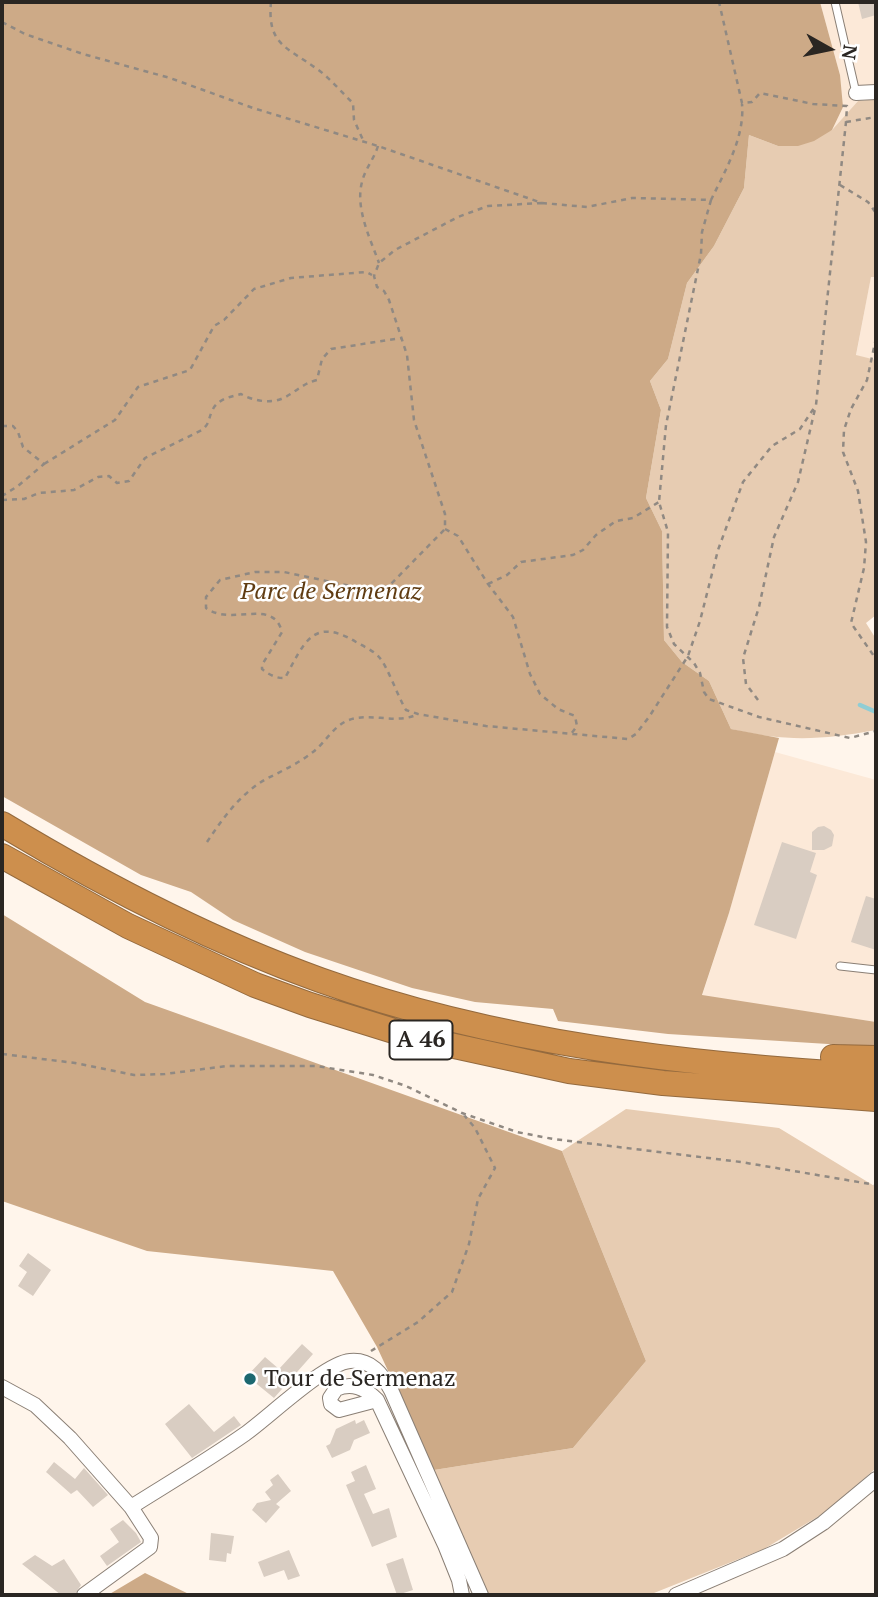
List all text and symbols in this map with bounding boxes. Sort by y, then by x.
north arrow [794,14,864,84]
text: N [837,43,864,61]
park label: Parc de Sermenaz [241,578,421,606]
road number: A 46 [390,1021,452,1060]
place label: Tour de Sermenaz [264,1365,456,1393]
marker: Tour de Sermenaz [242,1371,258,1387]

